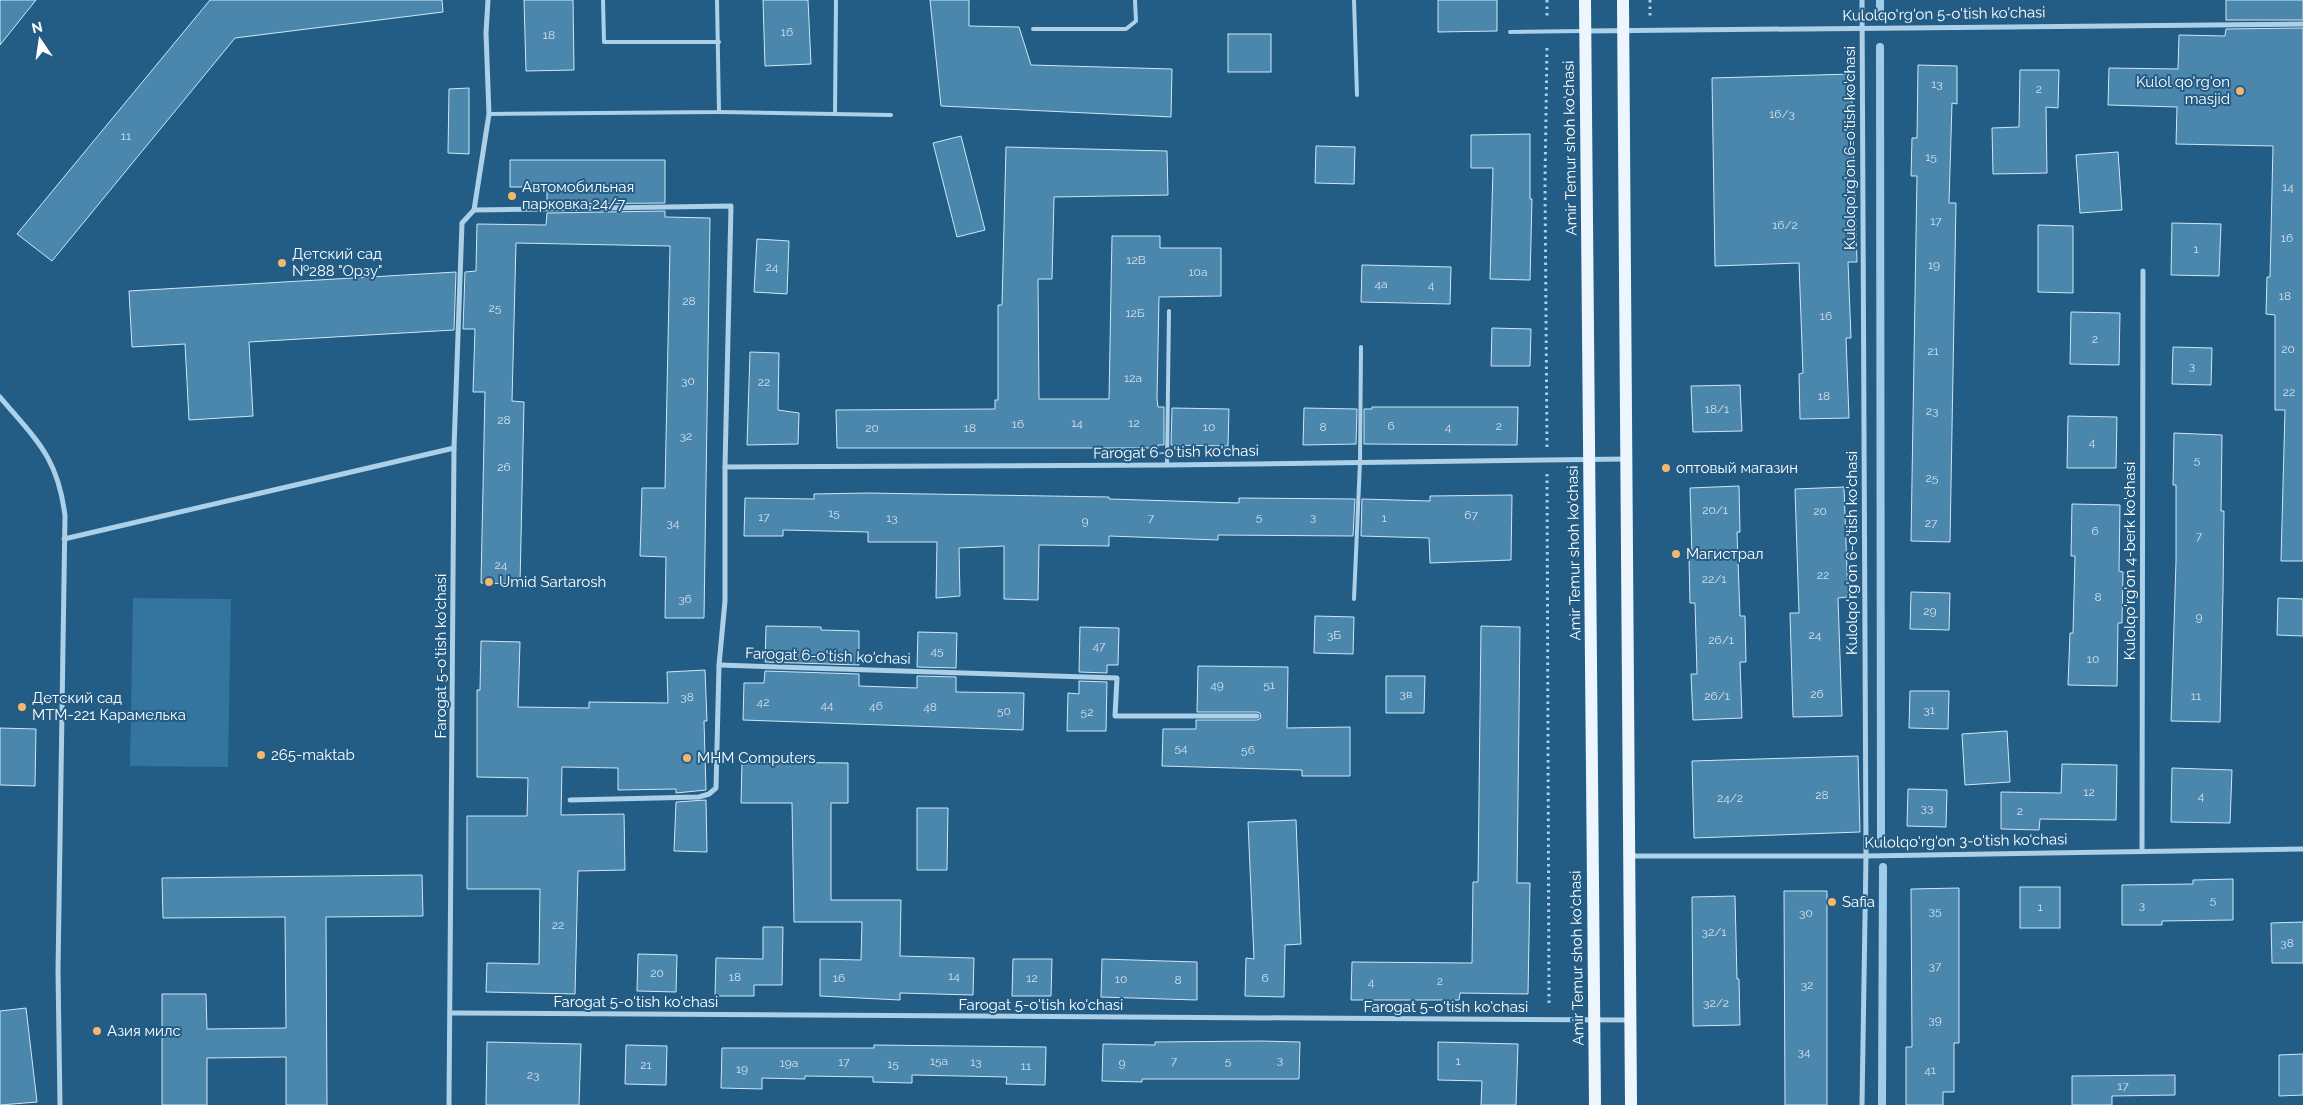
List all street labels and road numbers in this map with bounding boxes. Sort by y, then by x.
street label: Kulolqo'rg'on 5-o'tish ko'chasi [1842,3,2046,25]
street label: Kulolqo'rg'on 6-o'tish ko'chasi [1841,46,1859,250]
street label: Amir Temur shoh ko'chasi [1559,60,1581,236]
street label: Farogat 6-o'tish ko'chasi [1093,442,1259,462]
street label: Kulolqo'rg'on 6-o'tish ko'chasi [1843,451,1861,655]
street label: Kulolqo'rg'on 4-berk ko'chasi [2121,462,2139,660]
street label: Amir Temur shoh ko'chasi [1563,465,1585,641]
street label: Farogat 5-o'tish ko'chasi [432,574,450,738]
street label: Farogat 6-o'tish ko'chasi [745,644,911,668]
street label: Kulolqo'rg'on 3-o'tish ko'chasi [1864,830,2068,852]
street label: Amir Temur shoh ko'chasi [1566,870,1588,1046]
street label: Farogat 5-o'tish ko'chasi [554,993,718,1011]
street label: Farogat 5-o'tish ko'chasi [959,996,1123,1014]
street label: Farogat 5-o'tish ko'chasi [1364,998,1528,1016]

